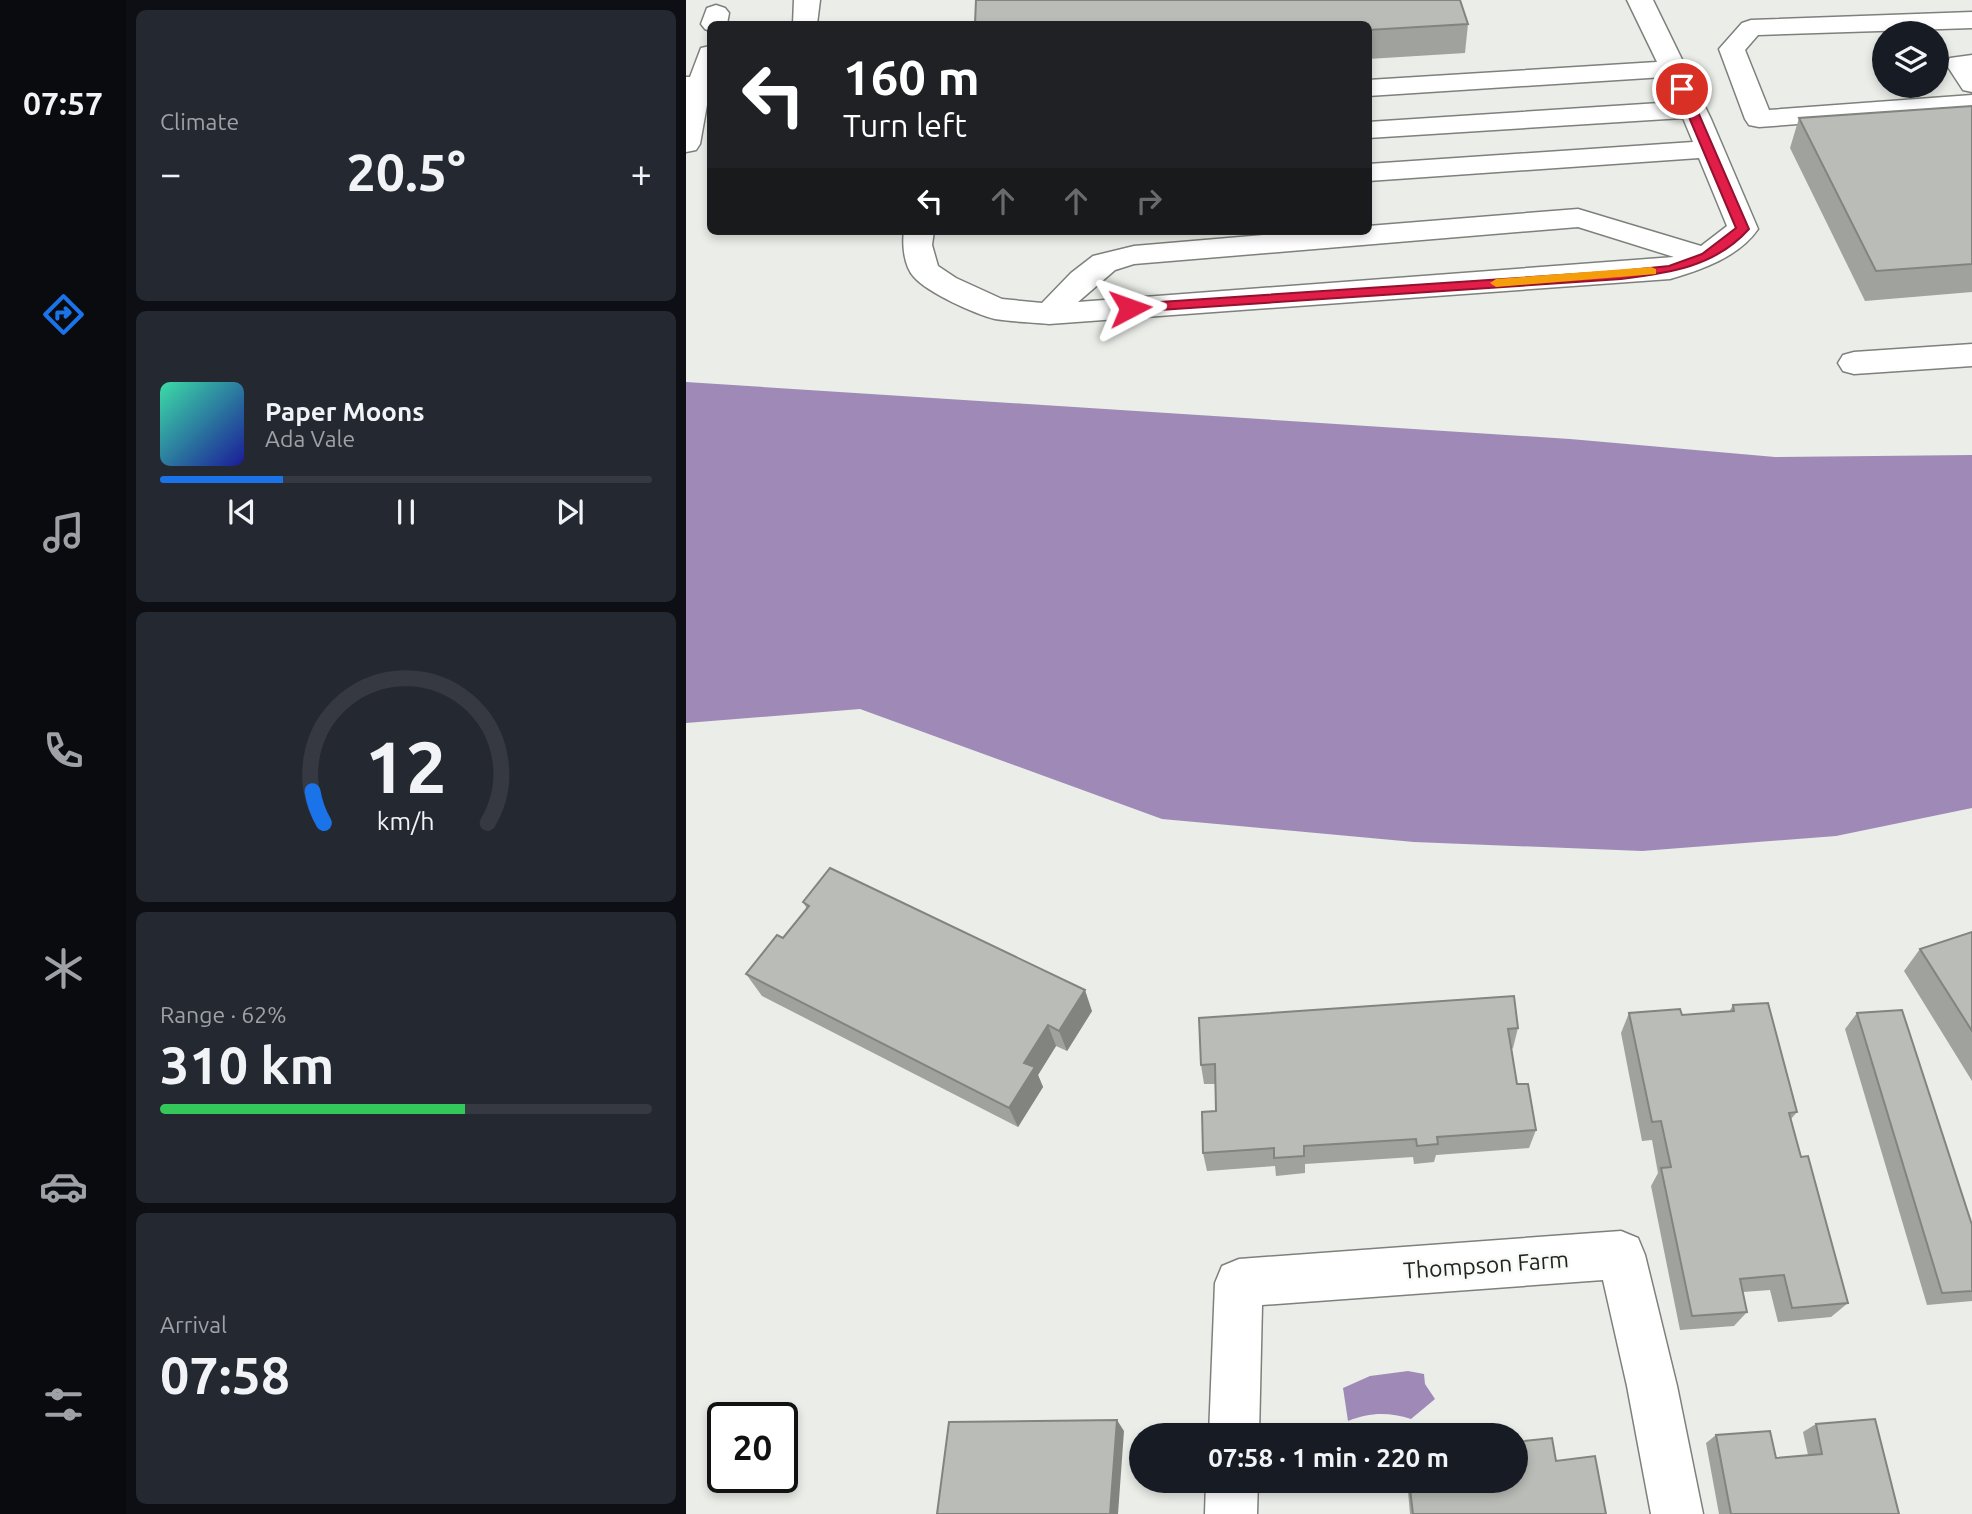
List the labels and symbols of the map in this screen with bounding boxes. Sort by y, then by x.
pin [1652,59,1712,119]
position arrow [1093,271,1167,345]
street label: Thompson Farm [1402,1246,1570,1283]
speed limit sign: 20 [707,1402,798,1493]

